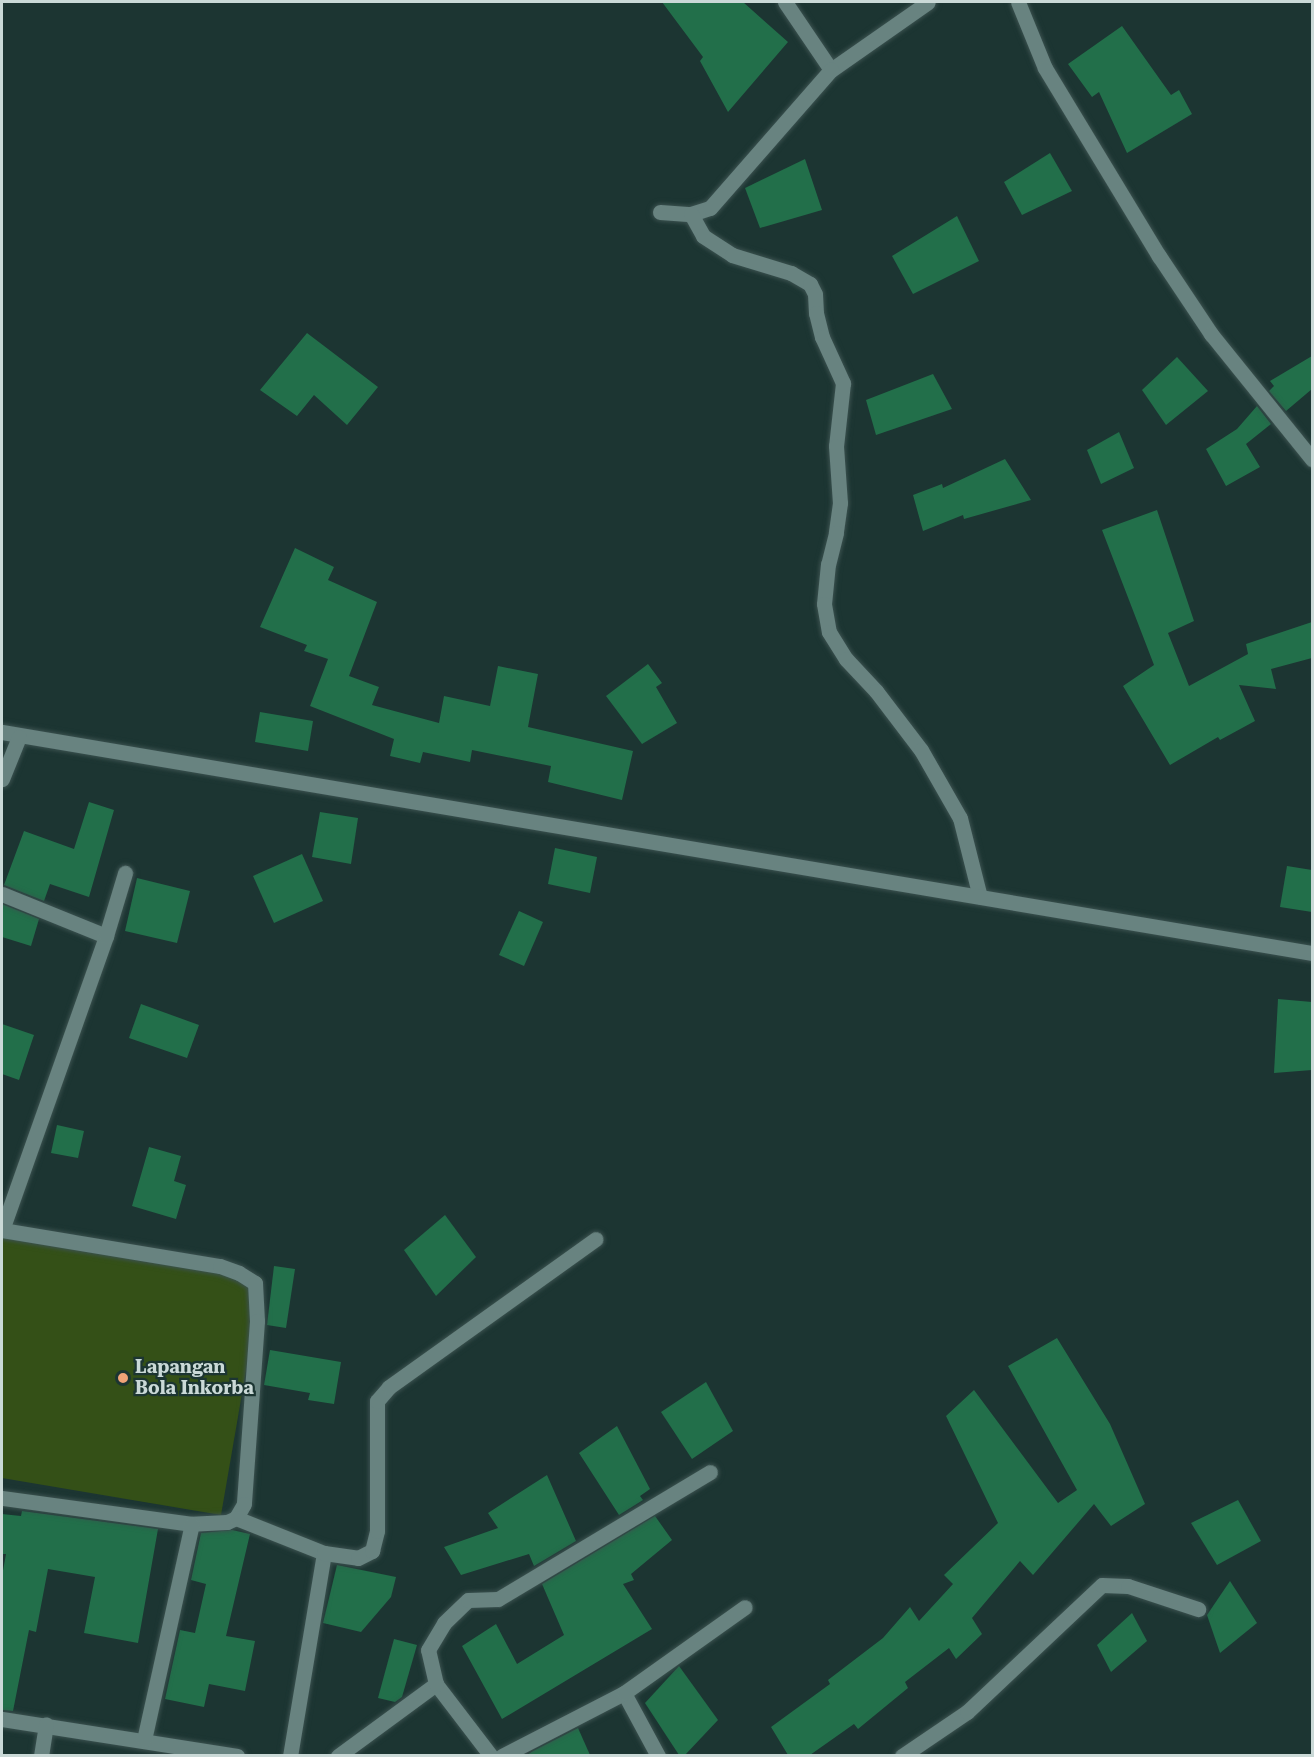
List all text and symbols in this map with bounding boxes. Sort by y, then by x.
place label: Lapangan Bola Inkorba [135,1357,254,1400]
marker: Lapangan Bola Inkorba [116,1371,130,1385]

